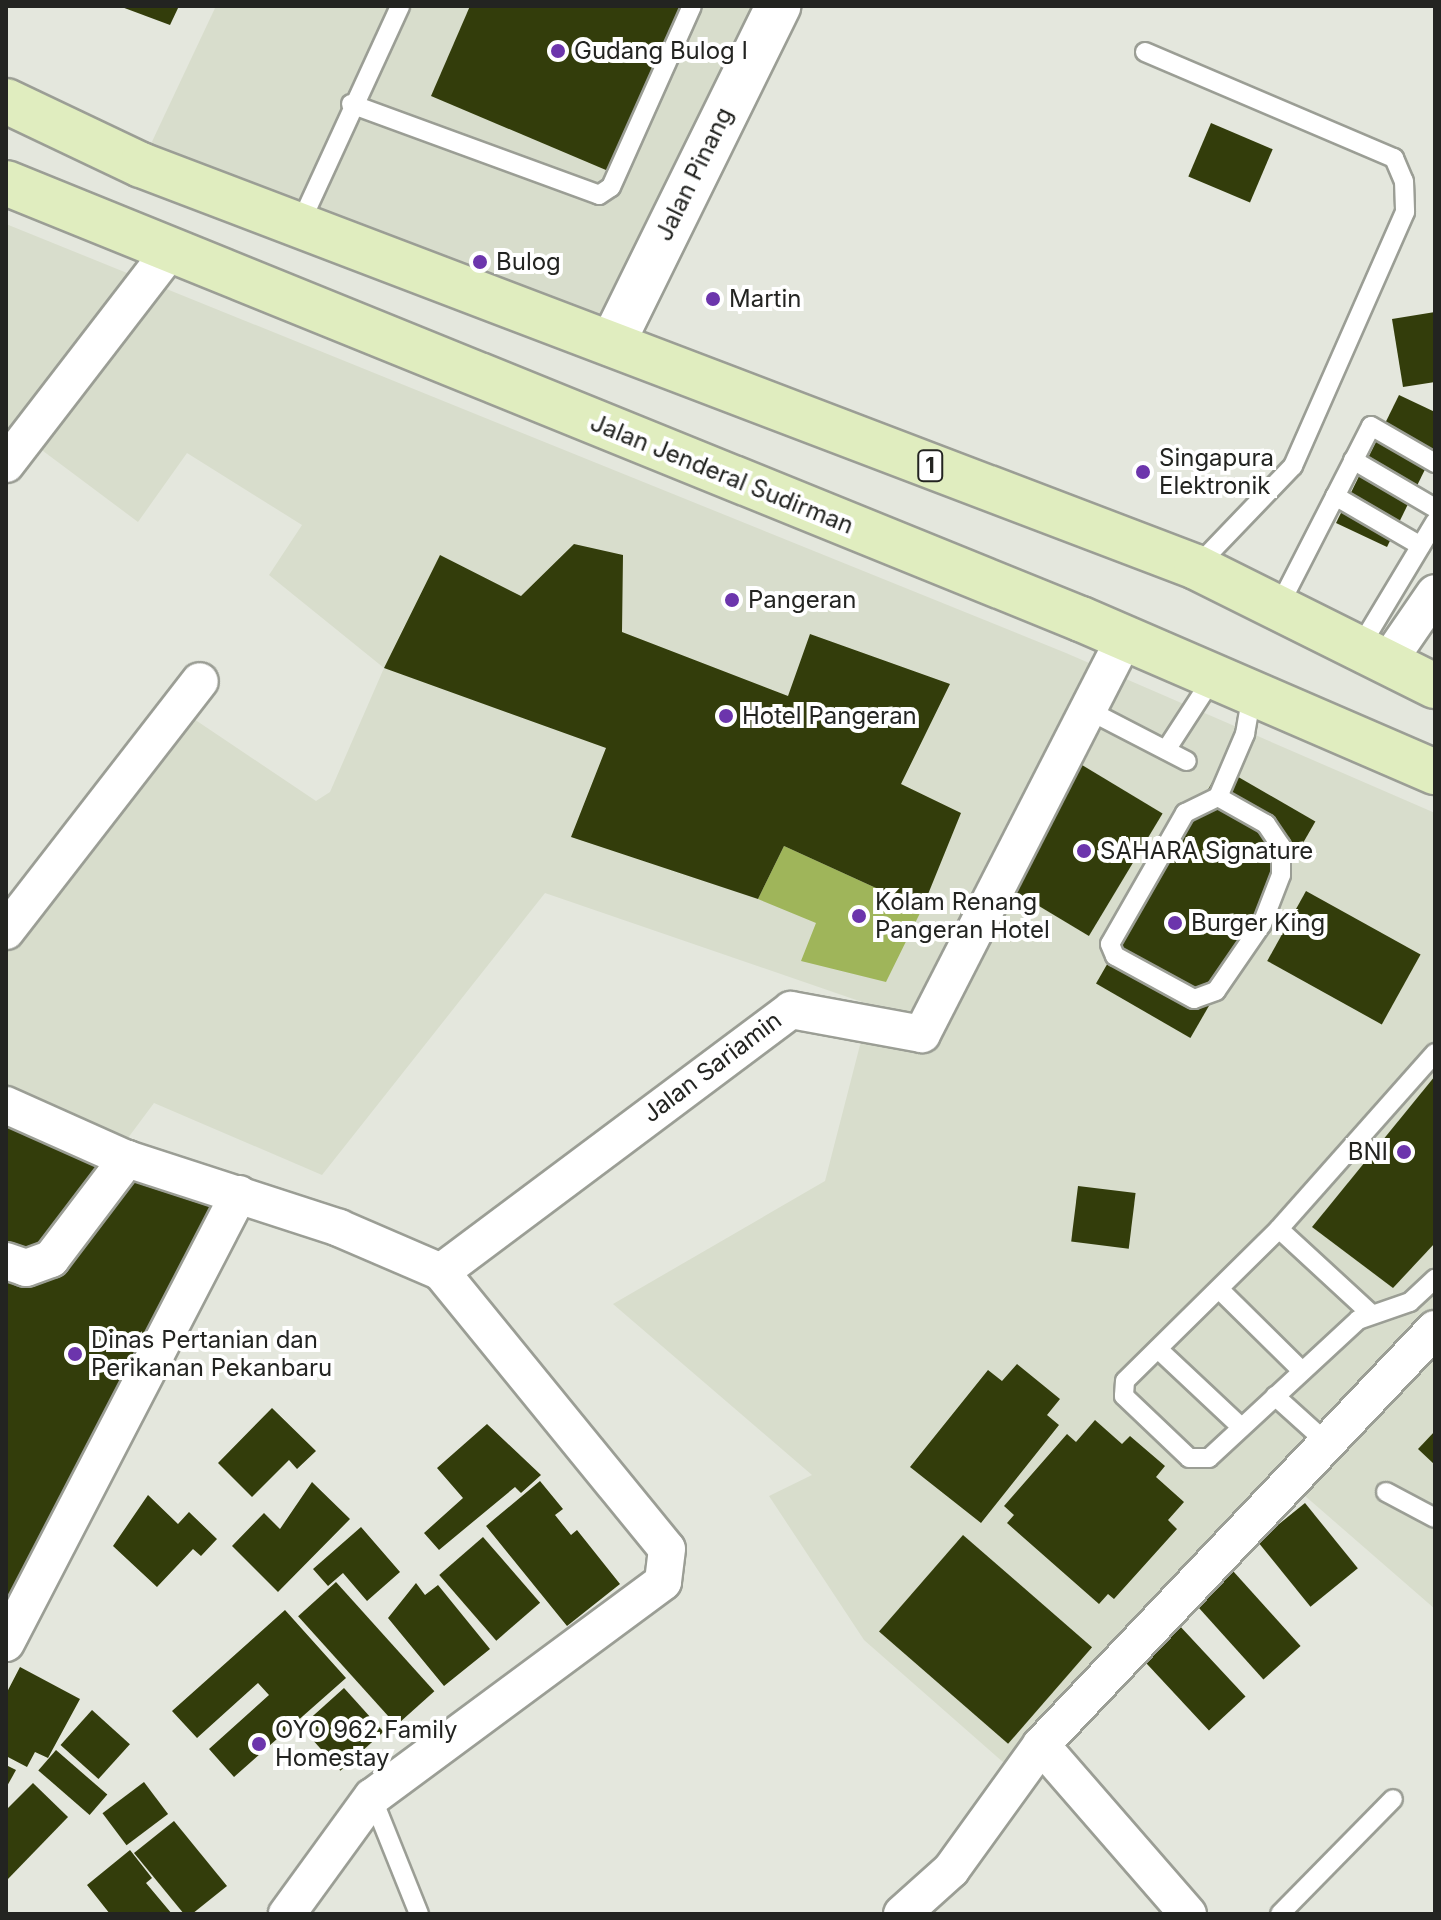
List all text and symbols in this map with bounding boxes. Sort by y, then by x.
place label: Gudang Bulog I [574,37,748,65]
marker: Gudang Bulog I [549,42,567,60]
street label: Jalan Pinang [649,102,739,246]
place label: Bulog [496,248,561,276]
marker: Bulog [471,253,489,271]
place label: Martin [729,285,801,313]
marker: Martin [704,290,722,308]
street label: Jalan Jenderal Sudirman [586,408,858,540]
place label: Singapura Elektronik [1159,444,1274,500]
road number: 1 [916,448,944,484]
marker: Singapura Elektronik [1134,463,1152,481]
place label: Pangeran [748,586,856,614]
marker: Pangeran [723,591,741,609]
place label: Hotel Pangeran [742,702,917,730]
marker: Hotel Pangeran [717,707,735,725]
place label: SAHARA Signature [1100,837,1313,865]
marker: SAHARA Signature [1075,842,1093,860]
place label: Kolam Renang Pangeran Hotel [875,888,1050,944]
marker: Kolam Renang Pangeran Hotel [850,907,868,925]
place label: Burger King [1191,909,1325,937]
marker: Burger King [1166,914,1184,932]
street label: Jalan Sariamin [637,1006,787,1128]
place label: BNI [1348,1138,1388,1166]
marker: BNI [1395,1143,1413,1161]
place label: Dinas Pertanian dan Perikanan Pekanbaru [91,1326,332,1382]
marker: Dinas Pertanian dan Perikanan Pekanbaru [66,1345,84,1363]
place label: OYO 962 Family Homestay [275,1716,458,1772]
marker: OYO 962 Family Homestay [250,1735,268,1753]

